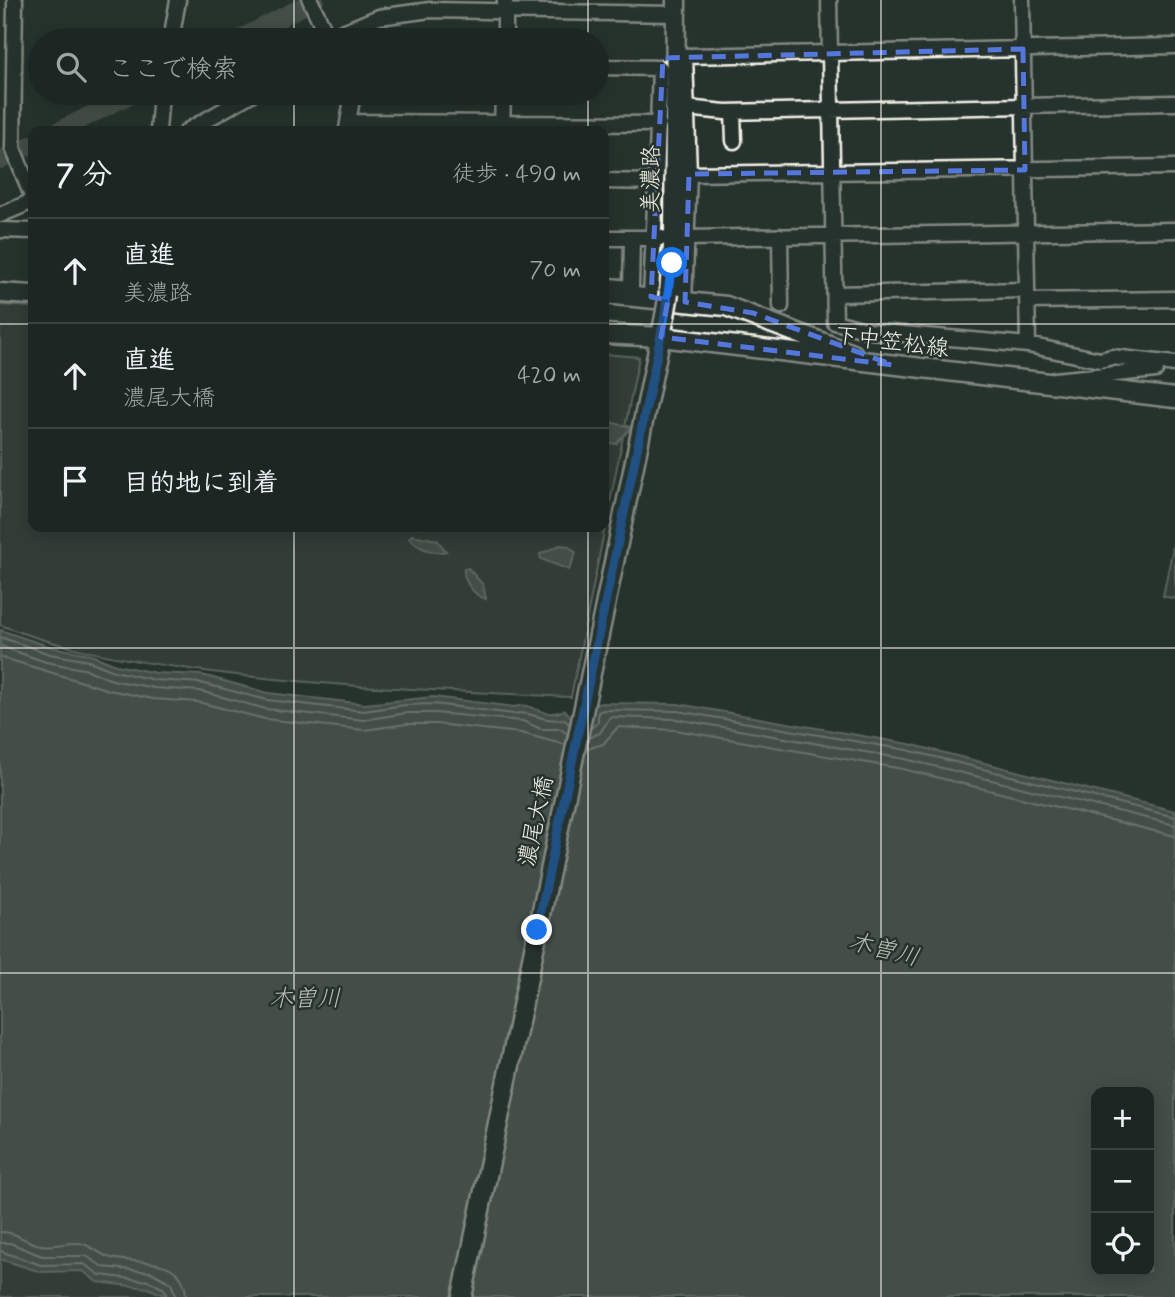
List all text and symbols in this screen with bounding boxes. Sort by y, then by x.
search box [28,28,609,105]
icon: search [52,48,90,86]
text: ここで検索 [108,53,238,87]
street label: 美濃路 [636,144,668,214]
text: 7 分 [56,156,112,195]
text: 徒歩 · 490 m [452,160,581,190]
text: 直進 [123,239,175,273]
route start [656,247,687,278]
icon: ahead [56,252,94,290]
text: 70 m [529,256,581,286]
text: 美濃路 [123,279,192,309]
street label: 下中笠松線 [833,321,951,365]
text: 直進 [123,344,175,378]
icon: ahead [56,357,94,395]
text: 420 m [517,361,581,391]
text: 濃尾大橋 [123,384,215,414]
icon: arrive [56,462,94,500]
text: 目的地に到着 [123,467,279,501]
street label: 濃尾大橋 [513,773,561,870]
route end [521,914,552,945]
water label: 木曽川 [845,927,922,974]
water label: 木曽川 [269,984,341,1015]
map controls [1091,1087,1154,1276]
button: + [1091,1087,1154,1150]
button: − [1091,1150,1154,1213]
button: locate [1091,1213,1154,1276]

